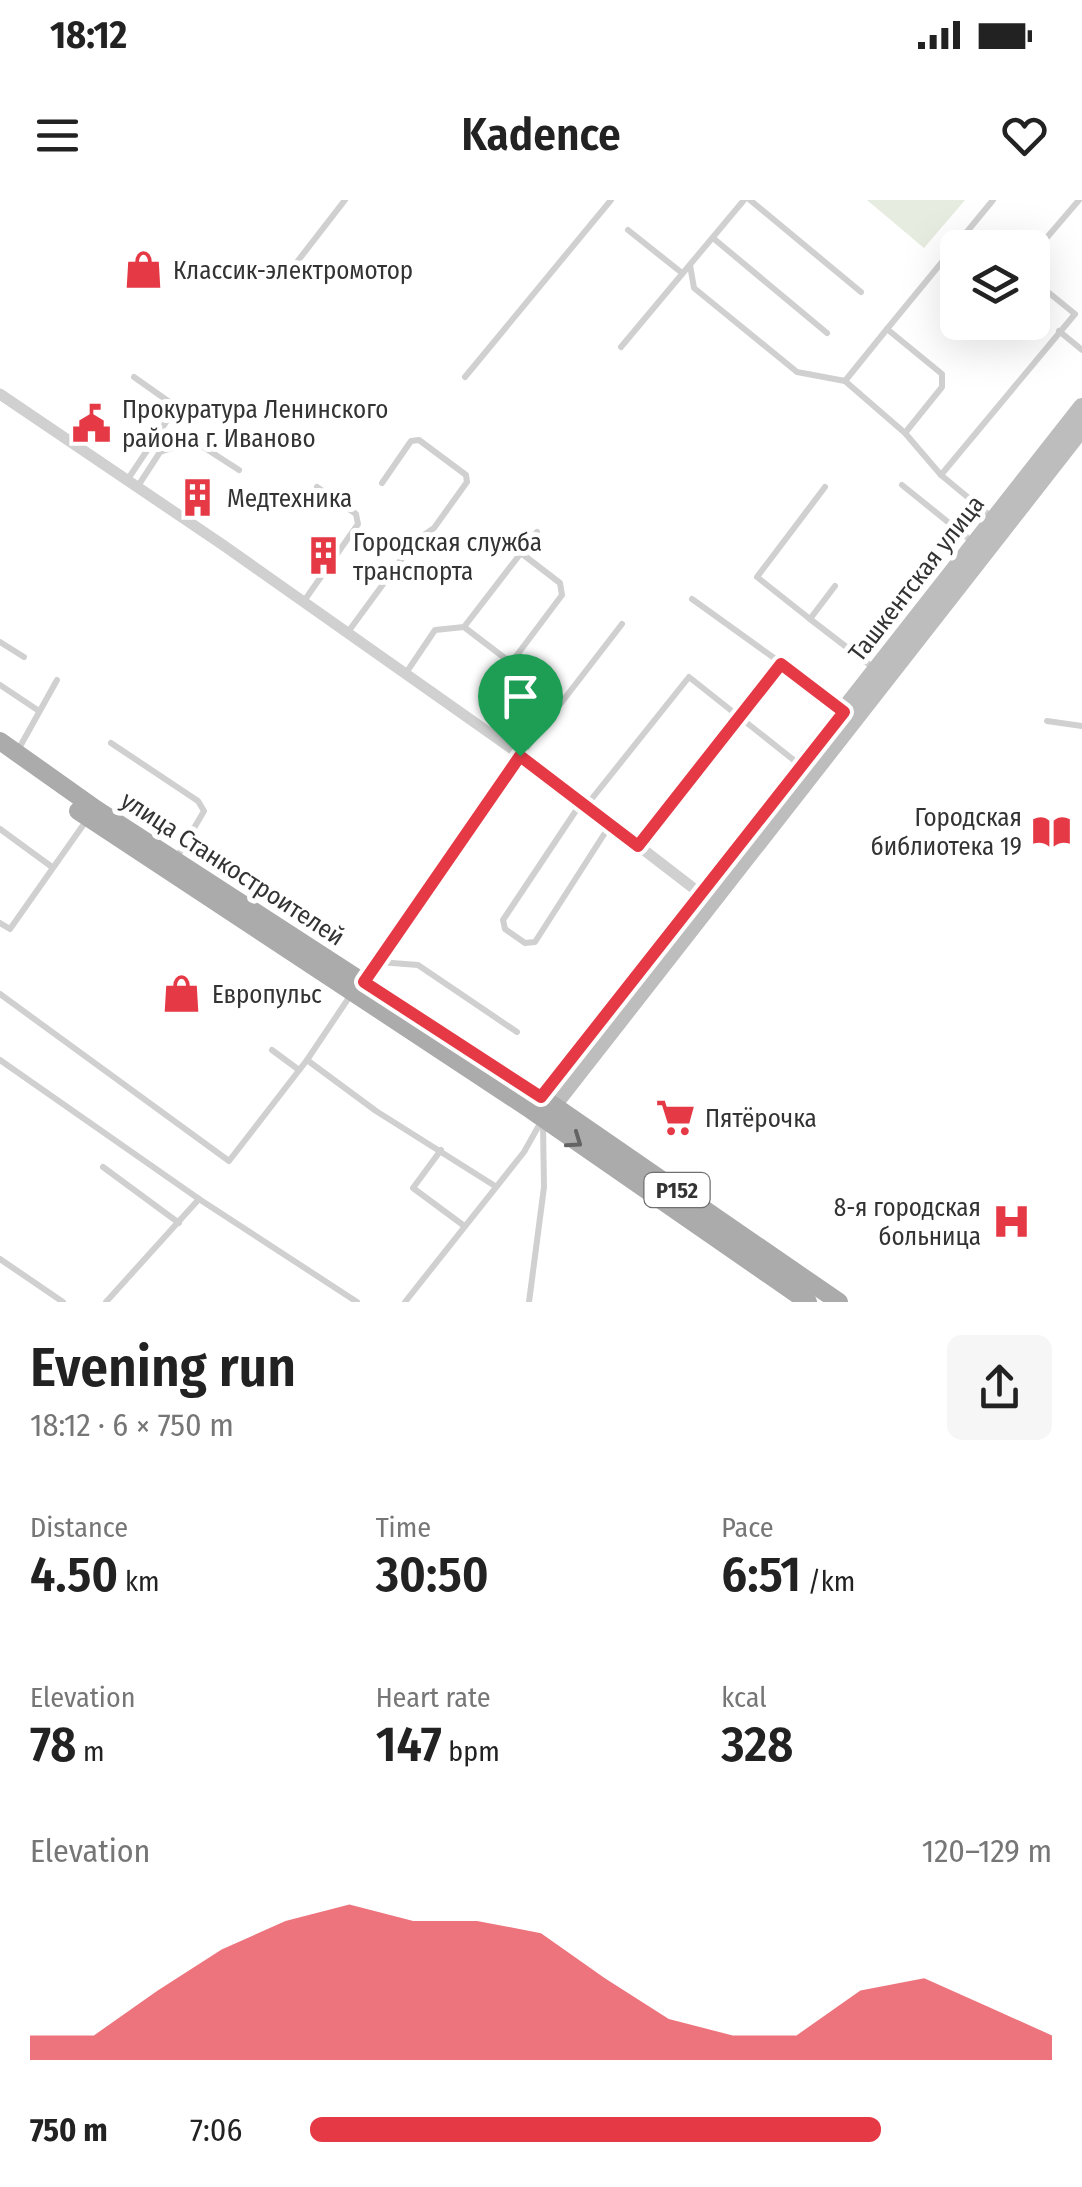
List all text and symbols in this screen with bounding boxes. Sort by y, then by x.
text: 18:12 [50,12,127,58]
icon: menu [30,108,85,163]
text: Kadence [461,108,621,162]
icon: heart [997,108,1052,163]
map controls [940,230,1050,340]
button: layers [940,230,1050,340]
shop icon: Классик-электромотор [122,249,164,291]
place label: Классик-электромотор [173,256,413,286]
place label: Прокуратура Ленинского района г. Иваново [122,395,388,454]
public building icon: Прокуратура Ленинского района г. Иваново [71,402,113,444]
building icon: Медтехника [176,477,218,519]
place label: Медтехника [227,484,352,514]
street label: Ташкентская улица [843,490,991,668]
place label: Городская служба транспорта [353,528,542,587]
building icon: Городская служба транспорта [302,535,344,577]
pin [478,654,563,757]
icon: arrive [493,669,548,724]
street label: улица Станкостроителей [115,785,350,952]
place label: Городская библиотека 19 [871,803,1022,862]
library icon: Городская библиотека 19 [1031,810,1073,852]
shop icon: Европульс [161,973,203,1015]
place label: Европульс [212,980,322,1010]
supermarket icon: Пятёрочка [654,1097,696,1139]
place label: Пятёрочка [705,1104,817,1134]
one-way arrow [563,1129,582,1147]
road number: Р152 [644,1173,710,1207]
place label: 8-я городская больница [834,1193,981,1252]
hospital icon: 8-я городская больница [990,1200,1032,1242]
text: Evening run [30,1335,296,1401]
button: share [947,1335,1052,1440]
text: 18:12 · 6 × 750 m [30,1406,234,1444]
text: Distance [30,1511,128,1544]
text: Time [376,1511,431,1544]
text: Pace [721,1511,774,1544]
text: 4.50 [30,1544,118,1604]
text: 30:50 [376,1544,489,1604]
text: 6:51 [721,1544,801,1604]
text: km [118,1565,159,1598]
text: /km [801,1565,855,1598]
text: Elevation [30,1681,135,1714]
text: Heart rate [376,1681,491,1714]
text: kcal [721,1681,767,1714]
text: 78 [30,1714,76,1774]
text: 147 [376,1714,442,1774]
text: 328 [721,1714,793,1774]
text: m [76,1735,104,1768]
text: bpm [442,1735,500,1768]
text: Elevation [30,1832,150,1870]
text: 120–129 m [922,1832,1052,1870]
text: 750 m [30,2111,108,2149]
text: 7:06 [190,2111,242,2149]

